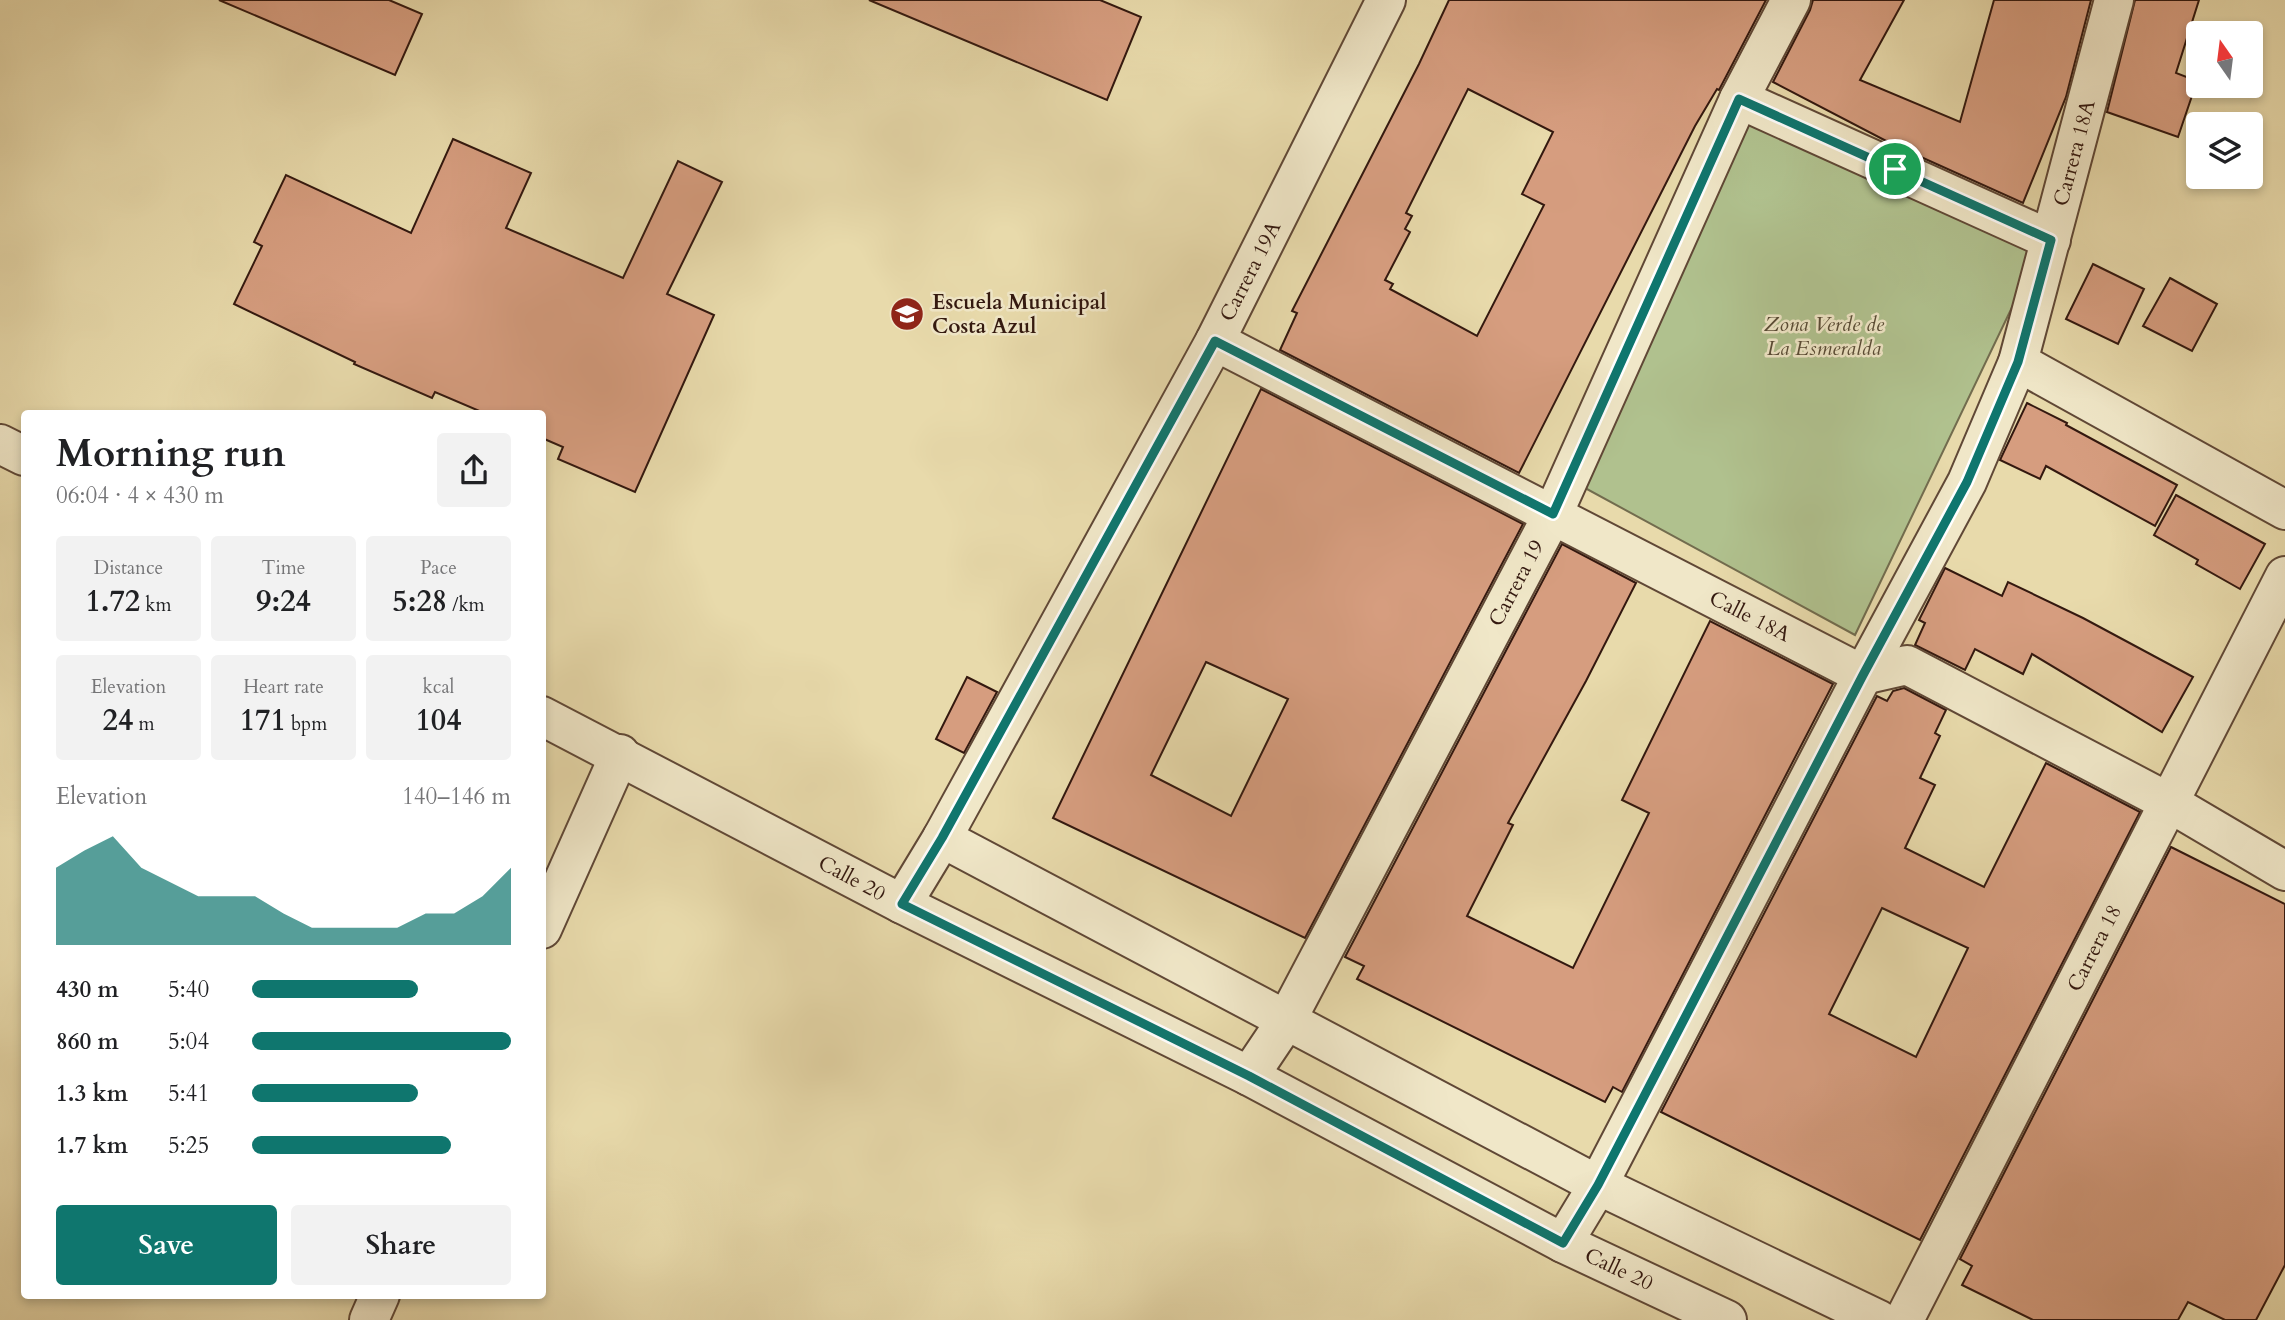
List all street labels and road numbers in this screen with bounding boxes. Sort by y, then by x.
street label: Carrera 18A [2046,97,2103,209]
street label: Carrera 19A [1213,216,1288,326]
street label: Carrera 19 [1482,535,1551,631]
street label: Calle 18A [1704,584,1795,649]
street label: Calle 20 [813,849,891,908]
street label: Carrera 18 [2060,900,2129,997]
street label: Calle 20 [1580,1241,1658,1298]

